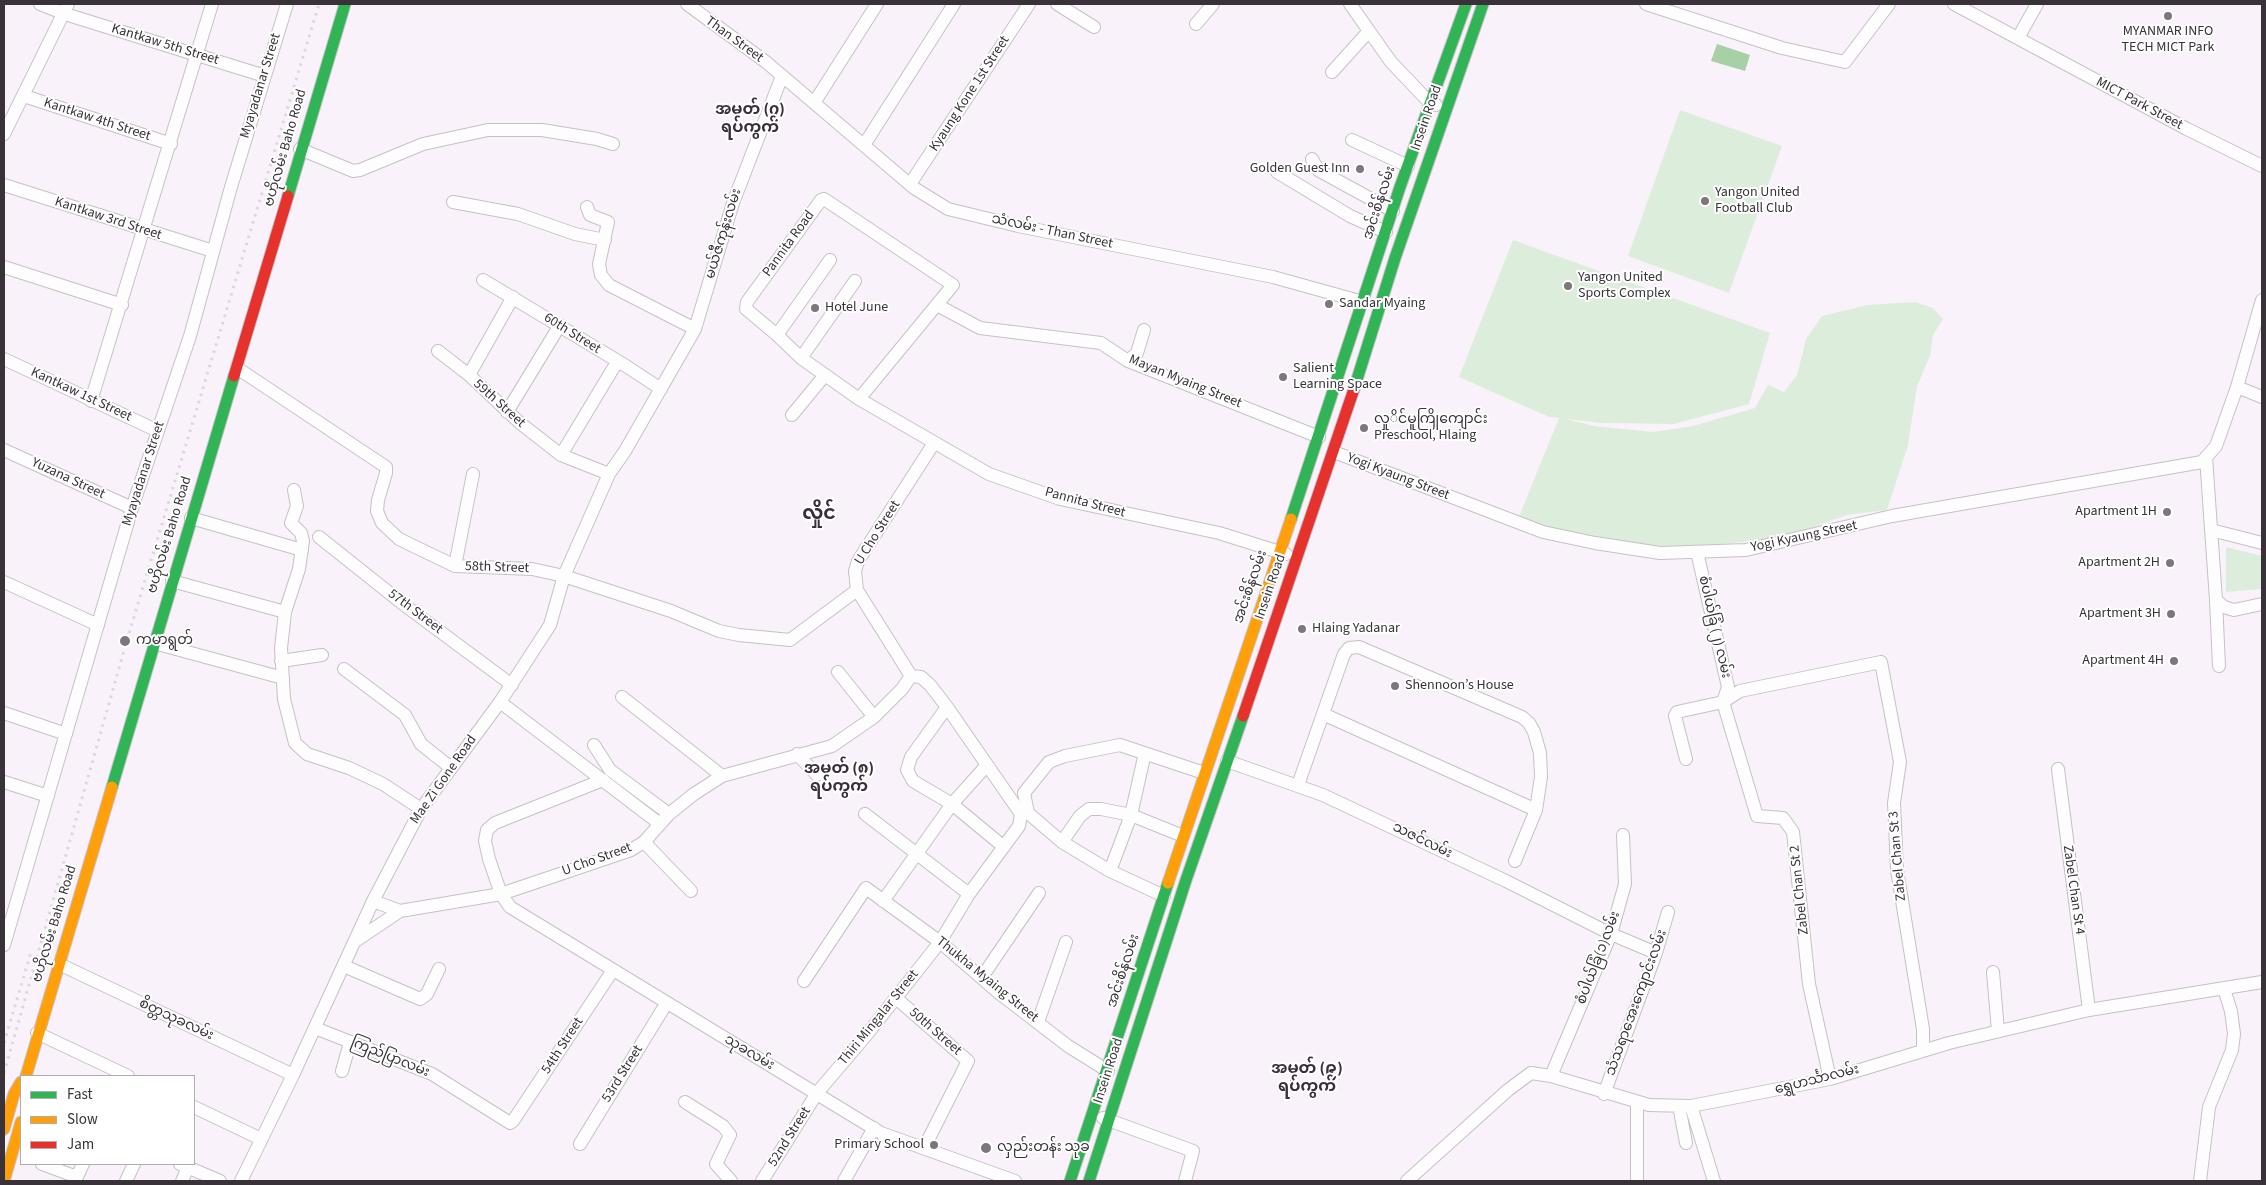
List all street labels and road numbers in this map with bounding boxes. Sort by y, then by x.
street label: Than Street [702,13,766,67]
street label: Kantkaw 5th Street [109,21,221,69]
street label: Myayadanar Street [237,31,285,141]
street label: Kyaung Kone 1st Street [926,33,1014,155]
street label: MICT Park Street [2093,74,2185,134]
street label: Insein Road [1408,83,1446,153]
street label: ဗဟိုလမ်း Baho Road [261,87,311,209]
street label: Kantkaw 4th Street [41,95,153,145]
street label: အင်းစိန်လမ်း [1360,164,1400,242]
street label: မယ်ဇီကုန်းလမ်း [702,187,746,281]
street label: Kantkaw 3rd Street [52,194,164,244]
street label: Pannita Road [759,208,819,280]
street label: သံလမ်း - Than Street [990,211,1114,253]
street label: 60th Street [540,310,604,358]
street label: Mayan Myaing Street [1126,352,1244,412]
street label: Kantkaw 1st Street [28,364,134,426]
street label: 59th Street [470,376,528,432]
street label: Myayadanar Street [119,420,169,528]
street label: Yogi Kyaung Street [1344,450,1452,504]
street label: Yuzana Street [29,455,107,503]
street label: ဗဟိုလမ်း Baho Road [144,474,196,596]
street label: Pannita Street [1043,484,1127,522]
street label: U Cho Street [852,498,904,568]
street label: Yogi Kyaung Street [1749,518,1859,556]
street label: အင်းစိန်လမ်း [1231,548,1271,626]
street label: Insein Road [1252,552,1290,622]
street label: 58th Street [465,558,529,578]
street label: စံပါယ်ခြံ (၂) လမ်း [1694,574,1734,680]
street label: 57th Street [384,586,446,638]
street label: Mae Zi Gone Road [407,732,481,828]
street label: Zabel Chan St 3 [1886,810,1910,902]
street label: သဇင်လမ်း [1389,819,1455,863]
street label: U Cho Street [560,840,634,880]
street label: Zabel Chan St 2 [1787,844,1813,936]
street label: Zabel Chan St 4 [2058,844,2088,936]
street label: ဗဟိုလမ်း Baho Road [29,863,81,985]
street label: စံပါယ်ခြံ(၁)လမ်း [1574,909,1624,1007]
street label: သံသရာအေးကျောင်းလမ်း [1603,928,1671,1078]
street label: အင်းစိန်လမ်း [1104,932,1144,1010]
street label: Thukha Myaing Street [932,934,1042,1026]
street label: Thiri Mingalar Street [835,967,923,1069]
street label: စိတ္တသုခလမ်း [136,995,216,1045]
street label: 50th Street [905,1005,965,1059]
street label: 54th Street [538,1015,588,1077]
street label: သုခလမ်း [721,1032,777,1074]
street label: ကြည်ပြာလမ်း [348,1035,432,1081]
street label: Insein Road [1090,1036,1128,1106]
street label: 53rd Street [599,1042,647,1106]
street label: ရွှေဟင်္သာလမ်း [1773,1061,1861,1099]
street label: 52nd Street [765,1104,815,1170]

